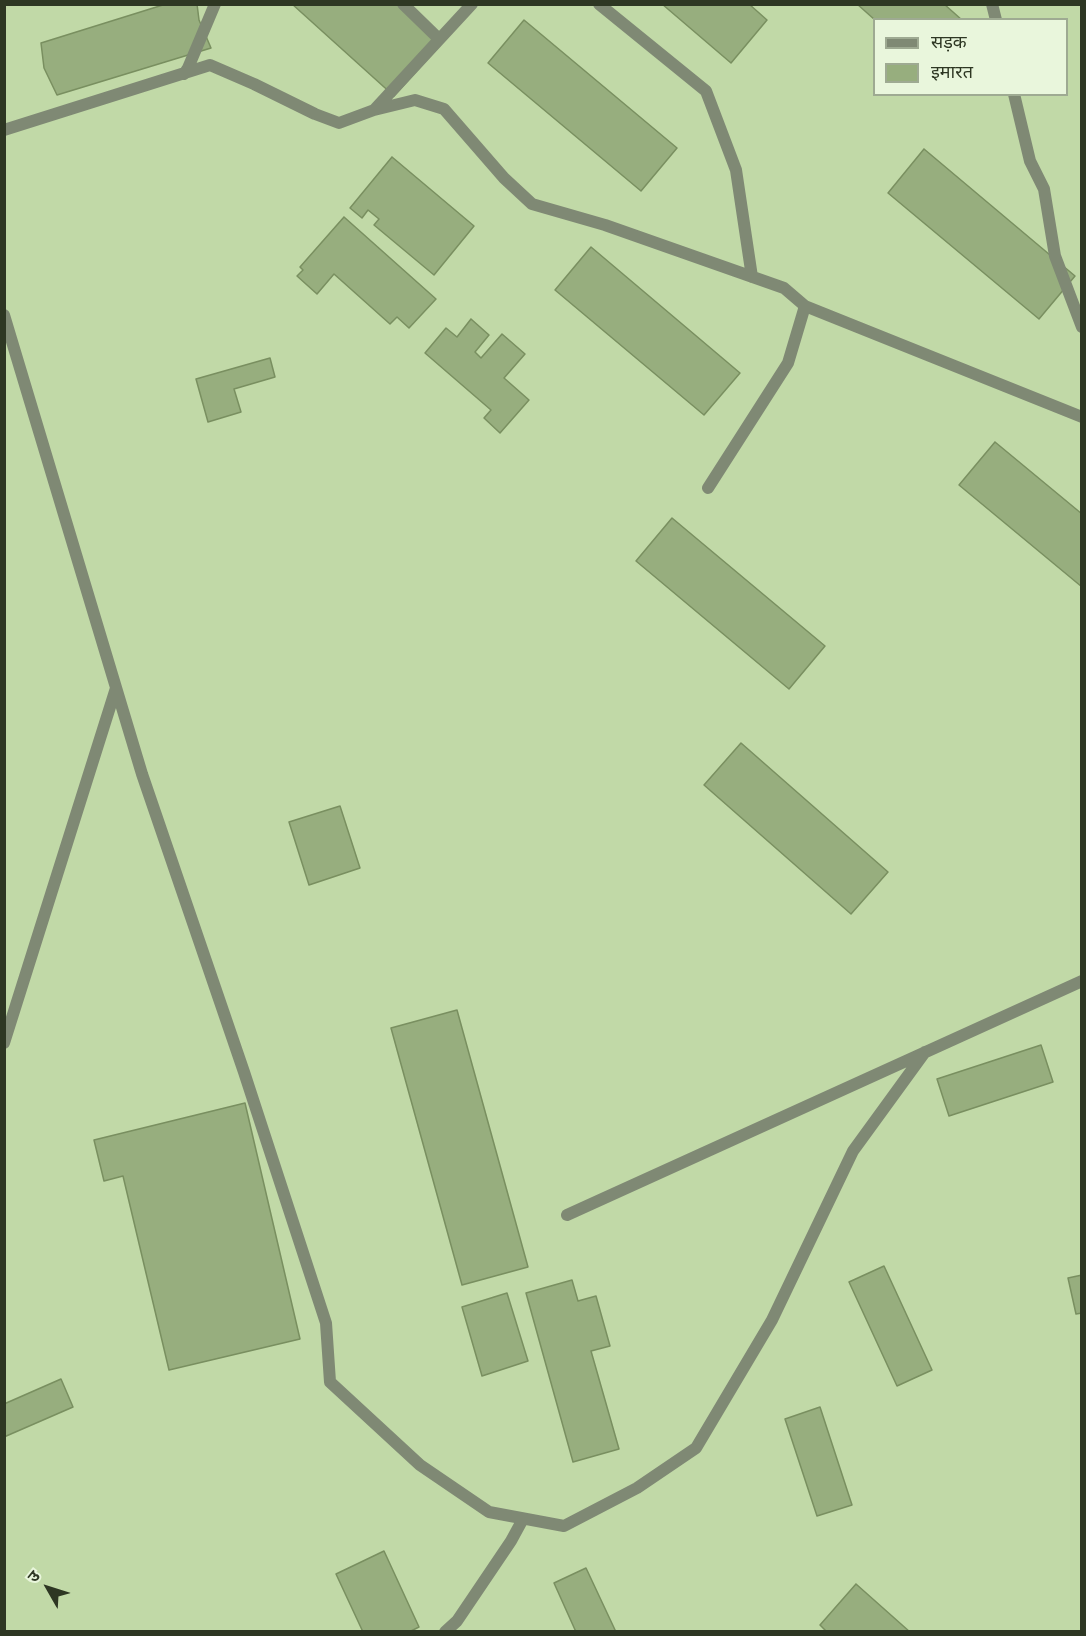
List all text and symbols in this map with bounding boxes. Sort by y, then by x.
legend [873,18,1068,96]
text: सड़क [931,32,967,52]
text: इमारत [931,62,973,82]
north arrow [18,1558,78,1618]
text: उ [24,1567,43,1585]

